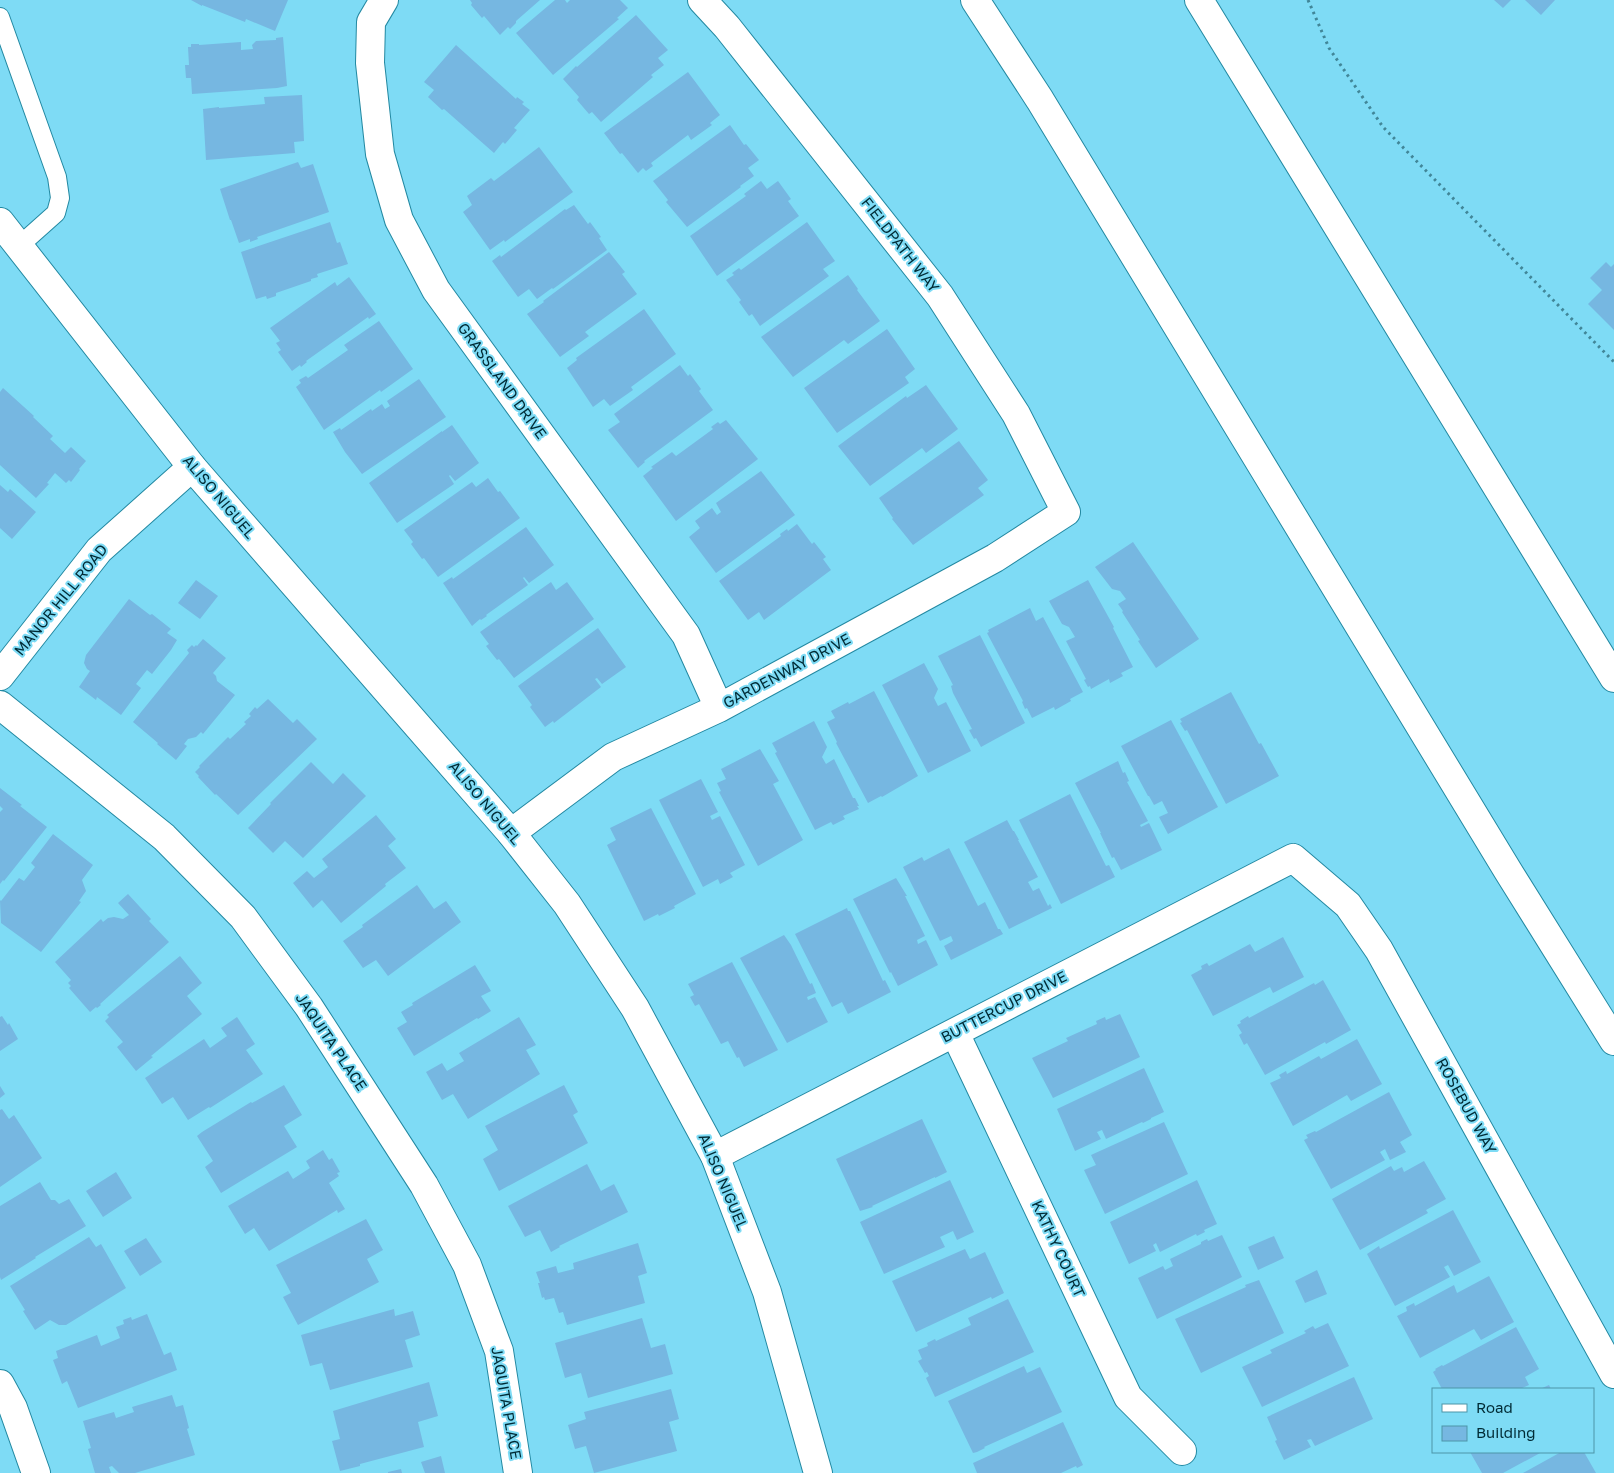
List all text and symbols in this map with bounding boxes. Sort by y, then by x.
street label: FIELDPATH WAY [858,193,944,296]
street label: GRASSLAND DRIVE [455,319,551,442]
street label: ALISO NIGUEL [180,451,260,542]
street label: MANOR HILL ROAD [10,540,111,659]
street label: GARDENWAY DRIVE [720,629,853,711]
street label: ALISO NIGUEL [446,757,526,848]
street label: BUTTERCUP DRIVE [938,967,1070,1046]
street label: JAQUITA PLACE [292,989,371,1094]
street label: ROSEBUD WAY [1433,1054,1501,1157]
street label: ALISO NIGUEL [695,1131,753,1233]
street label: KATHY COURT [1029,1197,1089,1300]
street label: JAQUITA PLACE [488,1345,526,1461]
legend [1432,1388,1594,1453]
text: Road [1476,1398,1513,1416]
text: Building [1476,1423,1536,1441]

